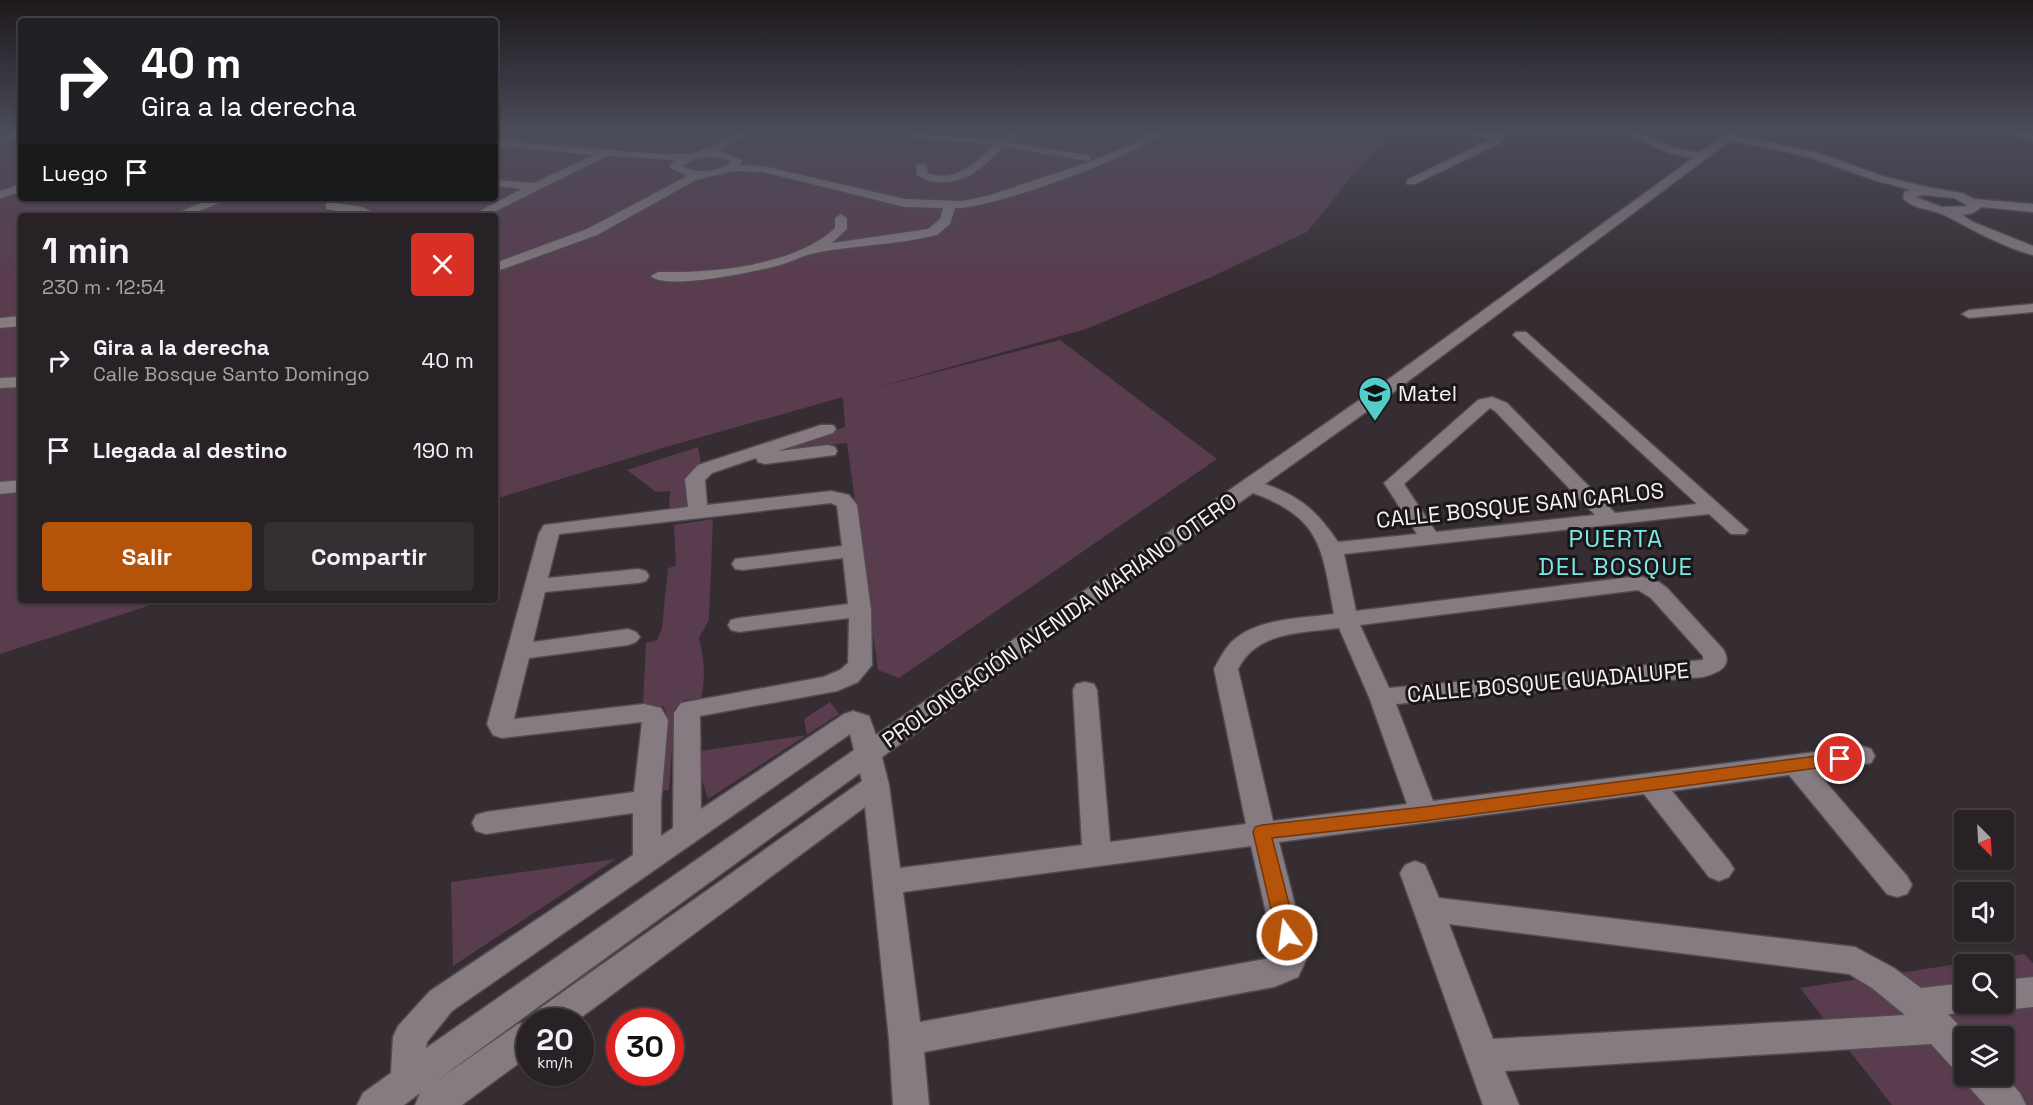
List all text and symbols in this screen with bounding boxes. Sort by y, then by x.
text: 40 m [141,37,241,90]
icon: right [42,42,120,120]
text: Gira a la derecha [141,89,356,124]
icon: arrive [120,156,153,189]
text: Luego [42,159,108,187]
text: 1 min [42,228,130,274]
button: close [411,233,474,296]
text: 230 m · 12:54 [42,274,165,300]
text: Gira a la derecha [93,333,270,361]
icon: right [42,344,75,377]
text: 40 m [422,346,474,374]
text: Calle Bosque Santo Domingo [93,361,370,387]
school or university icon: Matel [1357,375,1393,422]
place label: Matel [1398,379,1457,407]
icon: arrive [42,434,75,467]
text: Llegada al destino [93,436,287,464]
text: 190 m [413,436,474,464]
street label: CALLE BOSQUE SAN CARLOS [1375,476,1665,534]
street label: PROLONGACIÓN AVENIDA MARIANO OTERO [876,486,1242,754]
button: Salir [42,522,252,591]
button: Compartir [264,522,474,591]
district label: PUERTA DEL BOSQUE [1538,523,1694,582]
street label: CALLE BOSQUE GUADALUPE [1406,656,1690,708]
pin [1814,733,1865,784]
icon: arrive [1823,742,1856,775]
north arrow [1954,810,2014,870]
map controls [1954,810,2014,1086]
button: sound [1954,882,2014,942]
position arrow [1255,903,1319,967]
button: search [1954,954,2014,1014]
speed limit sign: 30 [606,1008,684,1086]
text: 20 [536,1020,574,1059]
button: layers [1954,1026,2014,1086]
text: km/h [537,1053,573,1072]

